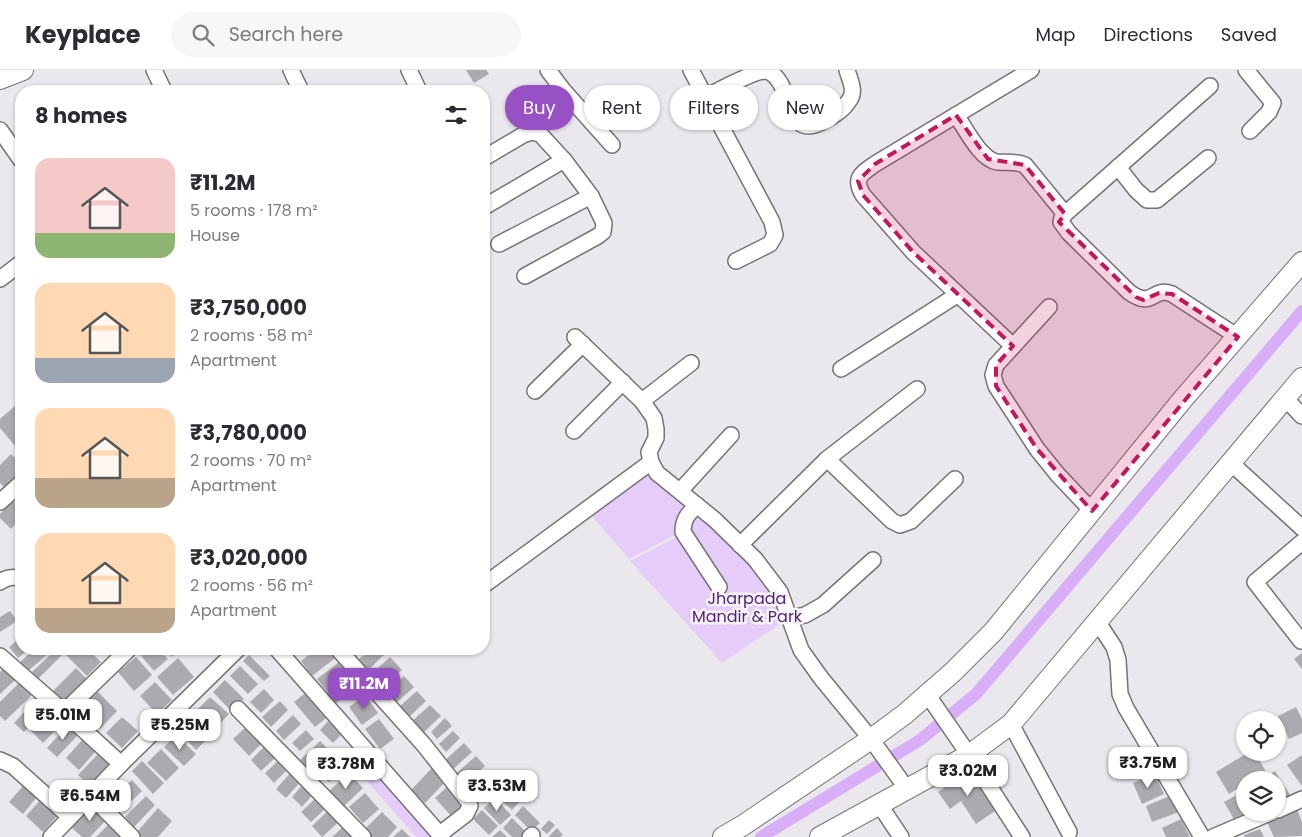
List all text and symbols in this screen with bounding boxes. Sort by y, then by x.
search box [171,12,521,57]
text: Keyplace [25,18,141,51]
icon: search [189,21,217,49]
text: Search here [229,21,343,48]
text: Map [1036,22,1075,47]
text: Directions [1103,22,1193,47]
text: Saved [1221,22,1277,47]
chip: Buy [505,85,574,130]
chip: Rent [584,85,660,130]
chip: Filters [670,85,758,130]
chip: New [768,85,842,130]
text: 8 homes [35,101,127,130]
icon: filters [442,101,470,129]
text: ₹11.2M [190,168,256,197]
icon: home [75,178,135,238]
text: 5 rooms · 178 m² [190,199,318,222]
text: House [190,224,240,247]
text: ₹3,750,000 [190,293,307,322]
icon: home [75,303,135,363]
text: 2 rooms · 58 m² [190,324,313,347]
text: Apartment [190,349,277,372]
text: ₹3,780,000 [190,418,307,447]
icon: home [75,428,135,488]
text: 2 rooms · 70 m² [190,449,312,472]
text: Apartment [190,474,277,497]
text: ₹3,020,000 [190,543,308,572]
icon: home [75,553,135,613]
text: 2 rooms · 56 m² [190,574,313,597]
park label: Jharpada Mandir & Park [692,587,803,628]
text: Apartment [190,599,277,622]
pin: ₹11.2M [323,668,405,710]
text: ₹11.2M [339,672,389,695]
pin: ₹5.01M [22,698,104,741]
text: ₹5.01M [35,703,91,726]
pin: ₹5.25M [139,708,221,751]
map controls [1236,711,1286,821]
button: locate [1236,711,1286,761]
text: ₹5.25M [151,713,209,736]
pin: ₹3.75M [1107,746,1189,789]
pin: ₹3.78M [305,748,387,790]
text: ₹3.75M [1119,751,1177,774]
text: ₹3.78M [317,752,375,775]
pin: ₹3.02M [927,754,1009,797]
text: ₹3.02M [939,759,997,782]
pin: ₹3.53M [456,770,538,812]
button: layers [1236,771,1286,821]
text: ₹3.53M [468,774,526,797]
pin: ₹6.54M [49,780,131,822]
text: ₹6.54M [60,784,120,807]

